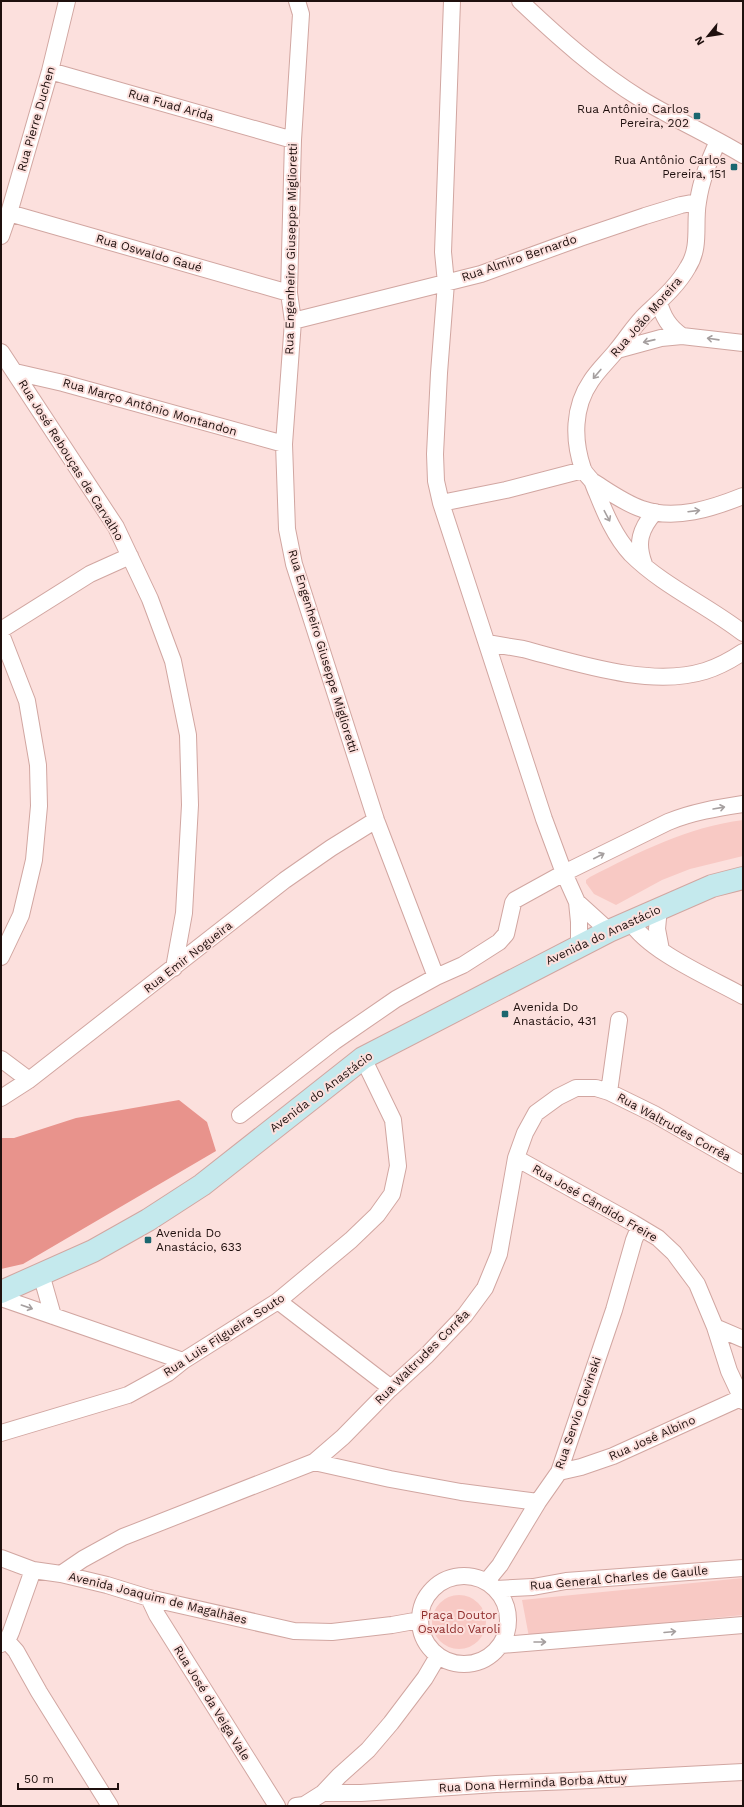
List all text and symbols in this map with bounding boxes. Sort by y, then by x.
north arrow [688,16,728,56]
text: N [692,34,707,48]
street label: Rua Pierre Duchen [14,65,58,173]
street label: Rua Fuad Arida [127,86,216,124]
place label: Rua Antônio Carlos Pereira, 202 [577,102,689,130]
marker: Rua Antônio Carlos Pereira, 202 [692,111,702,121]
street label: Rua Engenheiro Giuseppe Miglioretti [282,143,300,355]
place label: Rua Antônio Carlos Pereira, 151 [614,153,726,181]
marker: Rua Antônio Carlos Pereira, 151 [729,162,739,172]
street label: Rua Oswaldo Gaué [94,231,204,275]
street label: Rua Almiro Bernardo [460,232,578,284]
street label: Rua João Moreira [608,274,685,360]
one-way arrow [706,335,719,343]
one-way arrow [643,337,656,345]
one-way arrow [593,368,601,379]
street label: Rua Março Antônio Montandon [61,375,239,439]
street label: Rua José Rebouças de Carvalho [15,377,127,543]
one-way arrow [687,507,700,515]
one-way arrow [604,510,611,522]
street label: Rua Engenheiro Giuseppe Miglioretti [285,548,361,754]
one-way arrow [712,804,725,812]
one-way arrow [593,851,605,859]
street label: Avenida do Anastácio [543,902,663,968]
street label: Rua Emir Nogueira [141,918,235,996]
place label: Avenida Do Anastácio, 431 [513,1000,596,1028]
marker: Avenida Do Anastácio, 431 [500,1009,510,1019]
street label: Avenida do Anastácio [267,1049,375,1135]
street label: Rua Waltrudes Corrêa [615,1090,733,1164]
street label: Rua José Cândido Freire [530,1161,660,1245]
place label: Avenida Do Anastácio, 633 [156,1226,242,1254]
marker: Avenida Do Anastácio, 633 [143,1235,153,1245]
street label: Rua Luis Filgueira Souto [161,1290,287,1380]
one-way arrow [20,1304,33,1311]
street label: Rua Waltrudes Corrêa [372,1307,472,1407]
street label: Rua Servio Clevinski [552,1355,604,1471]
street label: Rua José Albino [607,1413,697,1463]
street label: Rua General Charles de Gaulle [529,1563,709,1593]
street label: Avenida Joaquim de Magalhães [67,1569,249,1627]
park label: Praça Doutor Osvaldo Varoli [418,1608,500,1636]
one-way arrow [663,1629,676,1636]
one-way arrow [533,1638,546,1646]
street label: Rua José da Veiga Vale [171,1643,253,1763]
scale bar [18,1765,118,1791]
street label: Rua Dona Herminda Borba Attuy [439,1771,628,1795]
text: 50 m [24,1772,54,1786]

